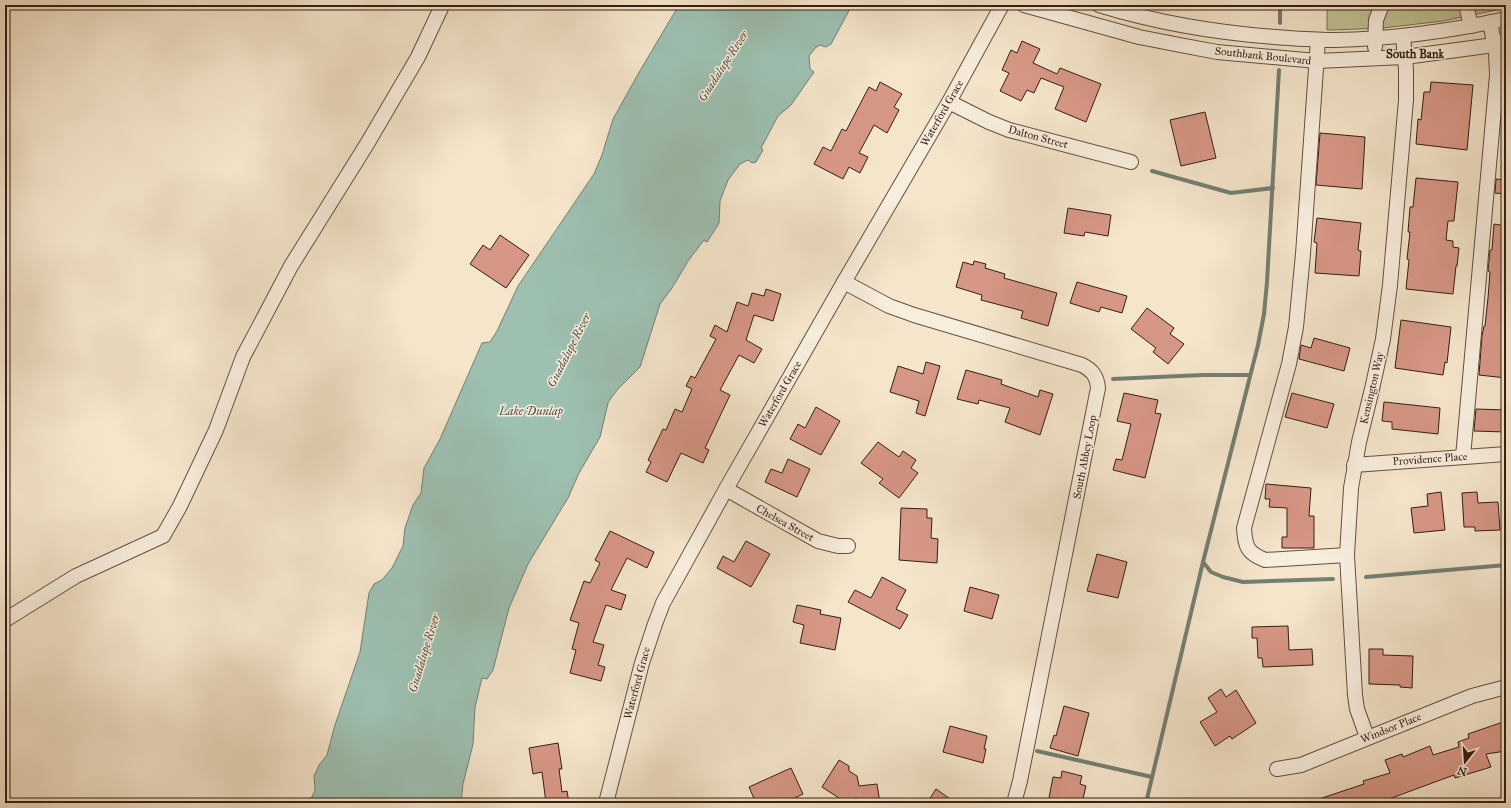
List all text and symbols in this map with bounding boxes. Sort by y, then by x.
water label: Guadalupe River [695,27,752,105]
street label: Southbank Boulevard [1214,44,1312,68]
district label: South Bank [1386,47,1444,61]
street label: Waterford Grace [918,77,966,148]
street label: Dalton Street [1007,123,1069,151]
water label: Guadalupe River [544,310,595,390]
street label: Kensington Way [1357,350,1387,425]
street label: Waterford Grace [756,358,804,429]
water label: Lake Dunlap [498,404,564,419]
street label: South Abbey Loop [1070,413,1100,500]
street label: Providence Place [1392,450,1468,468]
street label: Chelsea Street [754,502,816,544]
water label: Guadalupe River [405,611,444,694]
street label: Waterford Grace [621,645,653,721]
street label: Windsor Place [1359,710,1424,746]
north arrow [1445,742,1485,782]
text: N [1455,763,1469,779]

